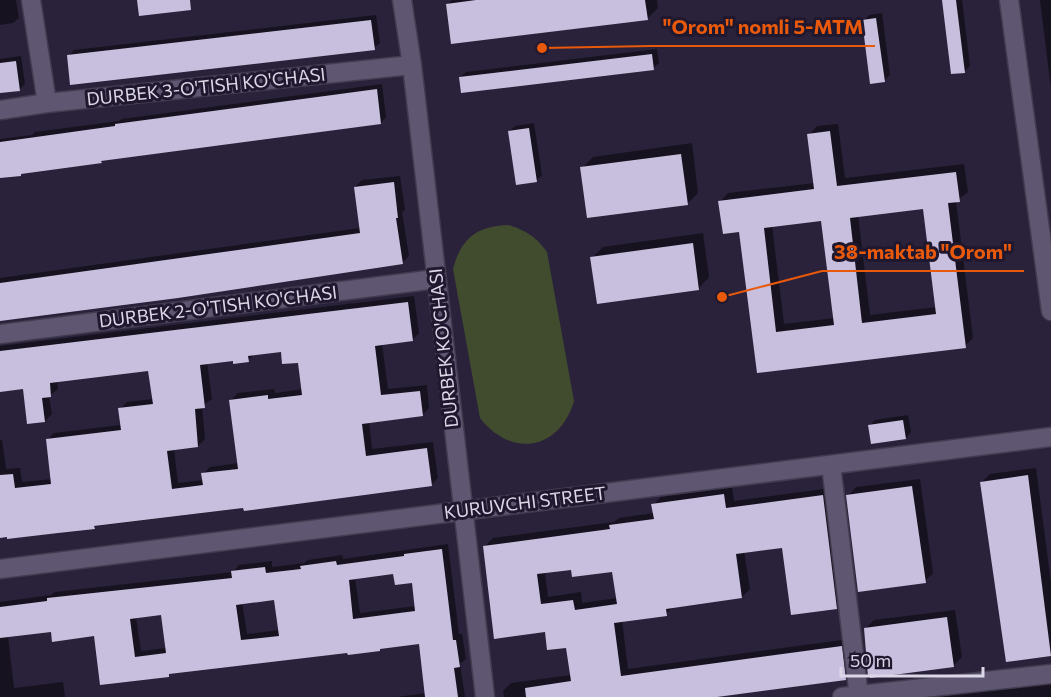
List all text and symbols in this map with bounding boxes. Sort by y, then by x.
callout: "Orom" nomli 5-MTM [651,8,875,46]
text: "Orom" nomli 5-MTM [663,14,863,38]
street label: DURBEK 3-O'TISH KO'CHASI [85,63,326,110]
callout: 38-maktab "Orom" [822,233,1024,271]
text: 38-maktab "Orom" [834,239,1012,263]
street label: DURBEK KO'CHASI [424,267,462,429]
street label: DURBEK 2-O'TISH KO'CHASI [97,280,338,332]
street label: KURUVCHI STREET [443,481,607,523]
scale bar [841,640,984,678]
text: 50 m [850,649,891,671]

